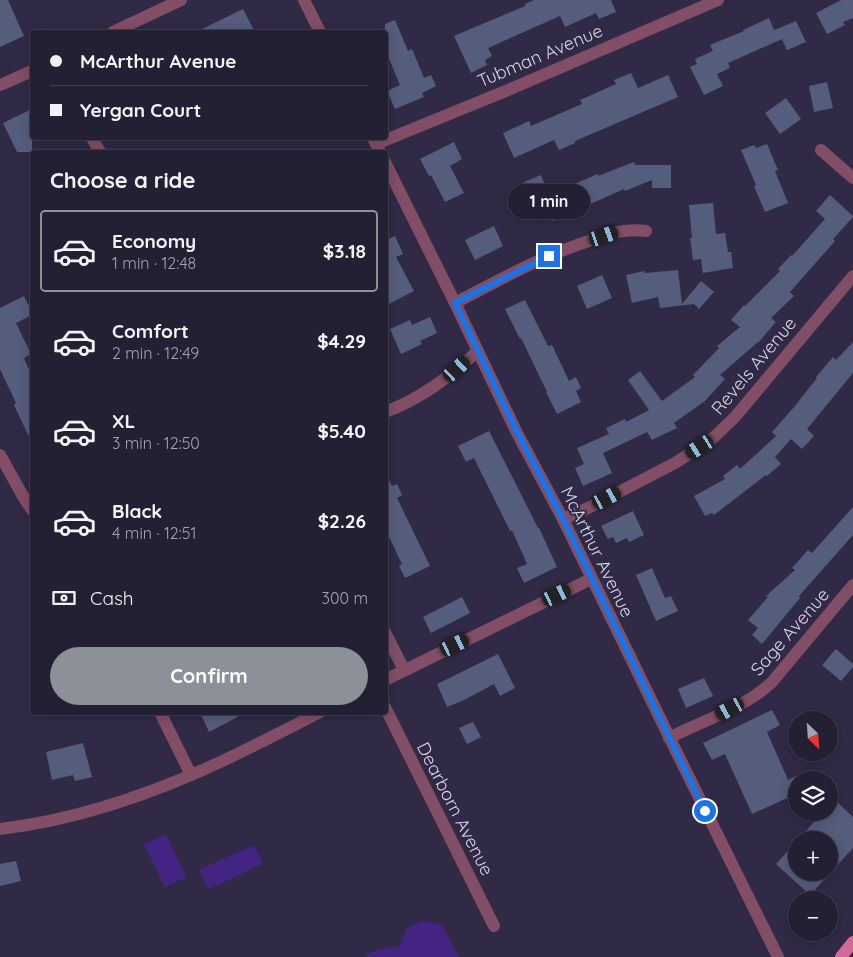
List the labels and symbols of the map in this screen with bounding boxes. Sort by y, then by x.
street label: Tubman Avenue [474,19,606,92]
callout: 1 min [508,184,590,218]
car [587,224,620,248]
route end [538,245,560,267]
street label: Revels Avenue [706,312,801,419]
car [440,353,473,385]
car [683,433,716,461]
street label: McArthur Avenue [556,483,639,621]
car [590,484,623,512]
car [540,582,573,608]
street label: Sage Avenue [745,583,834,680]
car [438,632,471,658]
car [713,695,746,723]
north arrow [788,711,838,761]
street label: Dearborn Avenue [412,738,499,879]
route start [694,800,716,822]

